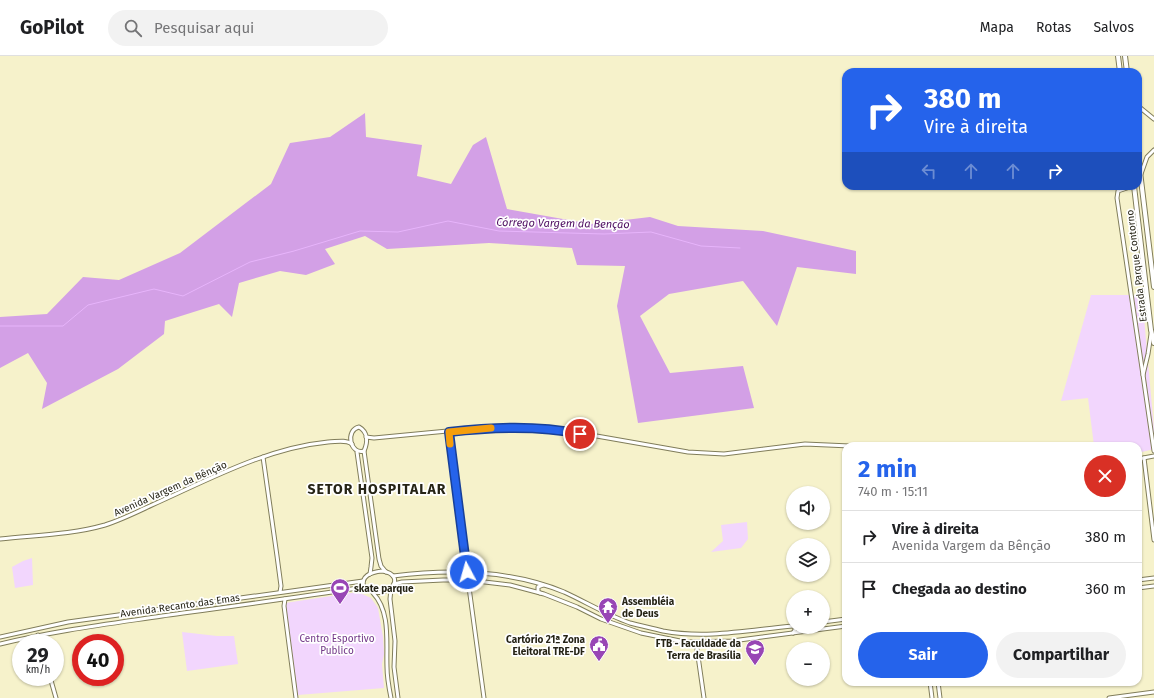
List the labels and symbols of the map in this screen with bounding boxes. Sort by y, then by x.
street label: Estrada Parque Contorno [1124,209,1150,323]
water label: Córrego Vargem da Benção [496,216,630,231]
pin [563,417,597,451]
street label: Avenida Vargem da Bênção [112,459,229,519]
district label: SETOR HOSPITALAR [308,481,446,498]
position arrow [446,551,488,593]
sports icon: skate parque [329,577,351,605]
place label: skate parque [354,583,414,595]
street label: Avenida Recanto das Emas [120,592,241,620]
place label: Assembléia de Deus [621,595,675,620]
temple icon: Assembléia de Deus [597,596,619,624]
park label: Centro Esportivo Publico [299,633,375,657]
place label: Cartório 21ª Zona Eleitoral TRE-DF [506,633,586,658]
speed limit sign: 40 [72,634,124,686]
public building icon: Cartório 21ª Zona Eleitoral TRE-DF [588,634,610,662]
place label: FTB - Faculdade da Terra de Brasília [656,638,742,662]
school or university icon: FTB - Faculdade da Terra de Brasília [744,638,766,666]

